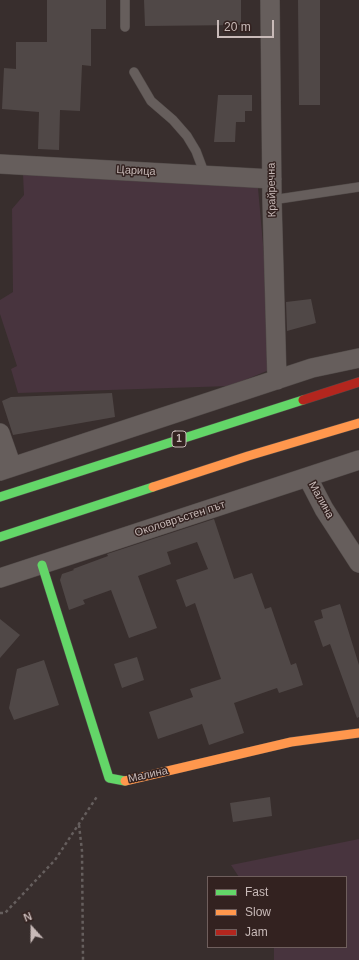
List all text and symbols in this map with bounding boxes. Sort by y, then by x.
scale bar [219,12,276,38]
text: 20 m [224,20,251,34]
street label: Царица [116,163,156,179]
street label: Крайречна [265,163,279,217]
road number: 1 [172,431,186,447]
street label: Малина [305,479,337,521]
street label: Околовръстен път [133,498,227,540]
street label: Малина [127,764,169,786]
legend [207,876,347,948]
text: Fast [245,885,268,899]
text: Slow [245,905,271,919]
north arrow [12,908,52,948]
text: N [22,910,34,924]
text: Jam [245,925,268,939]

